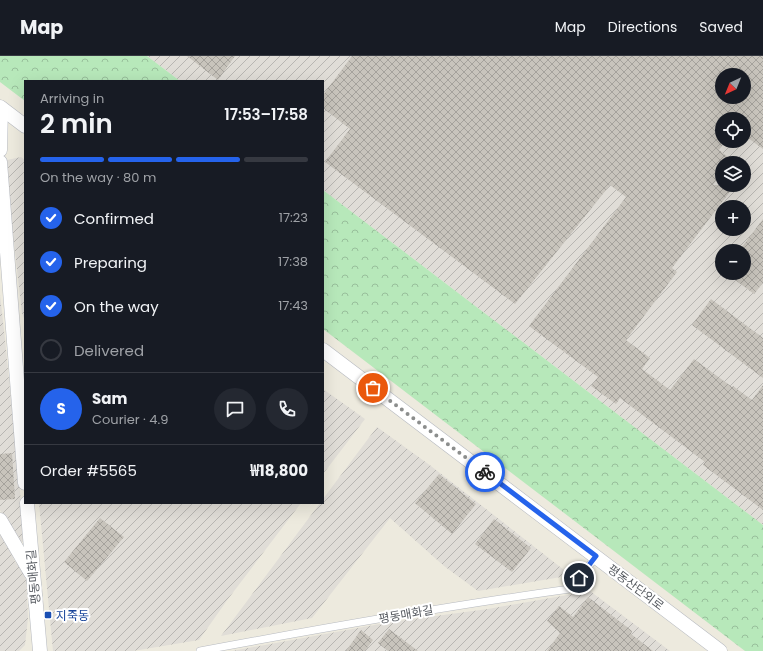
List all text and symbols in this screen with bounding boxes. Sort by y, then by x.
text: Map [20,14,63,41]
text: Map [555,17,586,37]
text: Directions [608,17,677,37]
text: Saved [699,17,743,37]
north arrow [715,68,751,104]
map controls [715,68,751,280]
text: Arriving in [40,89,104,108]
text: 17:53–17:58 [224,104,308,125]
text: 2 min [40,106,113,142]
button: locate [715,112,751,148]
button: layers [715,156,751,192]
text: On the way · 80 m [40,168,156,187]
button: + [715,200,751,236]
icon: check [40,207,62,229]
text: Confirmed [74,208,154,229]
text: 17:23 [279,208,308,227]
button: − [715,244,751,280]
icon: check [40,251,62,273]
text: Preparing [74,252,147,273]
text: 17:38 [278,252,308,271]
icon: check [40,295,62,317]
text: On the way [74,296,159,317]
text: 17:43 [278,296,308,315]
text: Delivered [74,340,144,361]
pin [356,371,390,405]
icon: bag [362,377,384,399]
text: Sam [92,388,127,409]
button: chat [214,388,256,430]
button: phone [266,388,308,430]
text: S [56,398,66,419]
text: Courier · 4.9 [92,410,168,429]
courier [465,452,505,492]
text: Order #5565 [40,460,137,481]
text: ₩18,800 [250,460,308,481]
icon: bike [474,461,496,483]
street label: 평동매화길 [22,549,44,605]
street label: 평동산단외로 [604,560,668,614]
pin [562,561,596,595]
icon: home [568,567,590,589]
street label: 평동매화길 [377,601,435,627]
place label: 지죽동 [56,607,89,624]
marker: 지죽동 [43,610,53,620]

